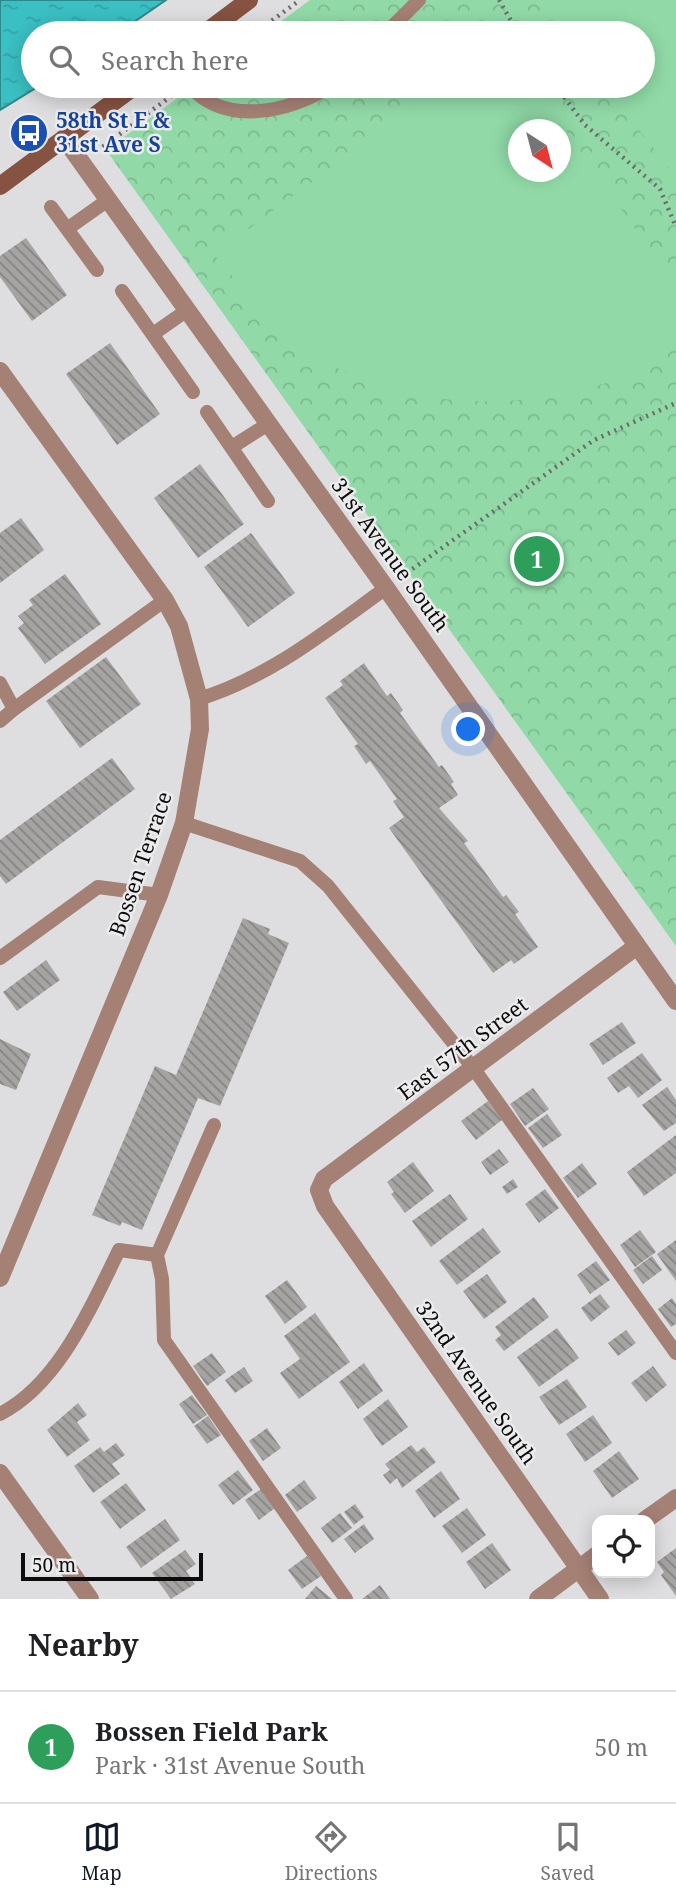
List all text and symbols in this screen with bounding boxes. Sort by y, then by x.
search box [21,21,655,98]
icon: search [45,41,83,79]
text: Search here [101,42,249,78]
place label: 58th St E & 31st Ave S [56,106,170,158]
bus stop icon: 58th St E & 31st Ave S [8,112,50,154]
north arrow [508,119,571,182]
street label: 31st Avenue South [325,472,456,637]
pin: 1 [514,533,560,585]
your location [451,712,485,746]
street label: Bossen Terrace [102,788,178,940]
street label: East 57th Street [392,990,533,1106]
street label: 32nd Avenue South [410,1295,544,1470]
map controls [592,1515,655,1578]
button: locate [592,1515,655,1578]
scale bar [21,1550,203,1582]
text: 50 m [32,1552,76,1578]
text: Nearby [28,1624,139,1665]
text: Bossen Field Park [95,1713,328,1749]
text: 1 [45,1731,58,1763]
text: 50 m [595,1731,648,1763]
text: Park · 31st Avenue South [95,1749,365,1781]
tab: Map [82,1818,122,1886]
tab: Directions [285,1818,378,1886]
tab: Saved [541,1818,594,1886]

